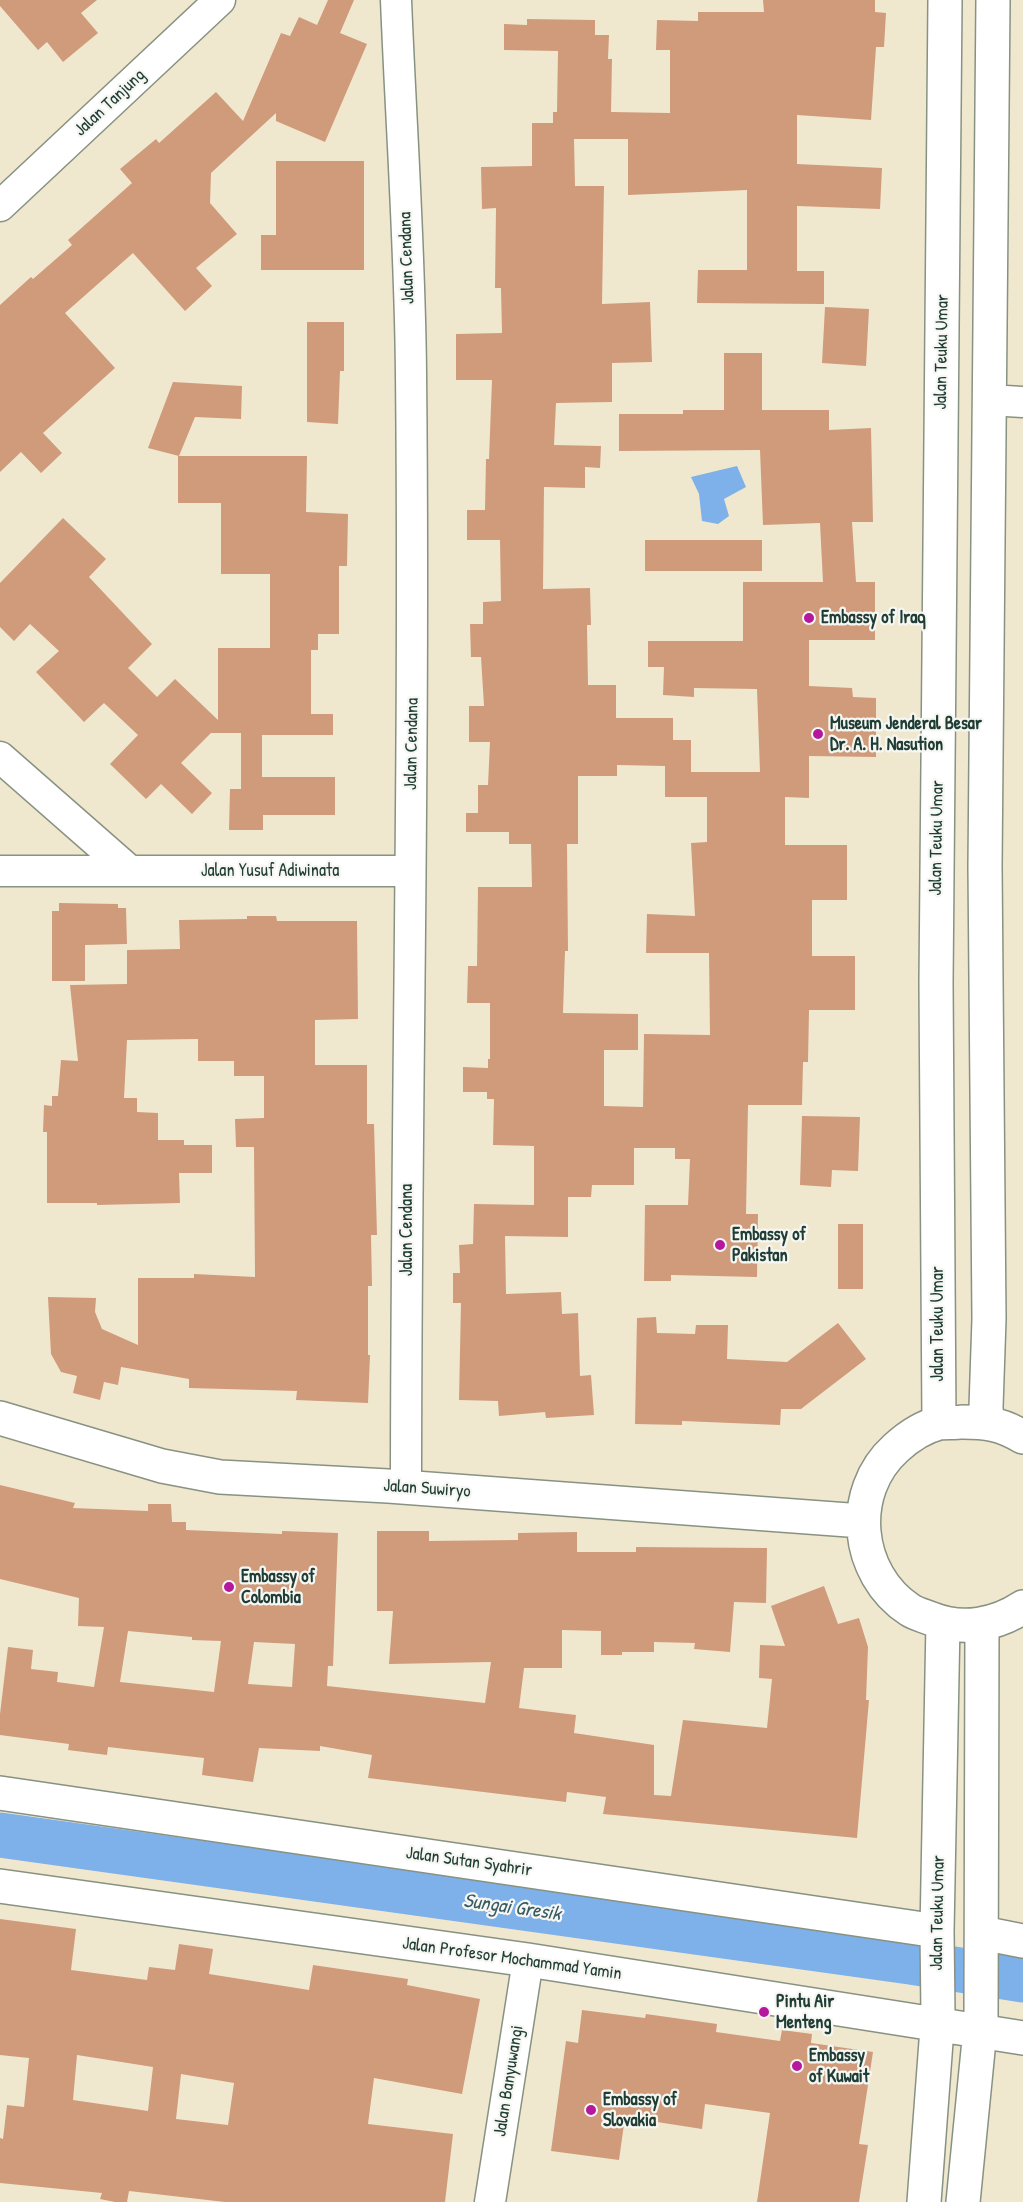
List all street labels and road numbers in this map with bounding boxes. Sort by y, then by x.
street label: Jalan Tanjung [70,65,150,141]
street label: Jalan Cendana [395,212,419,304]
street label: Jalan Teuku Umar [930,294,954,410]
street label: Jalan Cendana [400,698,424,790]
street label: Jalan Teuku Umar [925,780,949,896]
street label: Jalan Yusuf Adiwinata [201,860,339,882]
street label: Jalan Cendana [396,1184,418,1276]
street label: Jalan Teuku Umar [927,1266,949,1382]
street label: Jalan Suwiryo [383,1475,471,1503]
street label: Jalan Sutan Syahrir [405,1842,533,1882]
street label: Jalan Teuku Umar [926,1855,950,1971]
street label: Jalan Profesor Mochammad Yamin [401,1933,623,1985]
street label: Jalan Banyuwangi [490,2024,528,2138]

